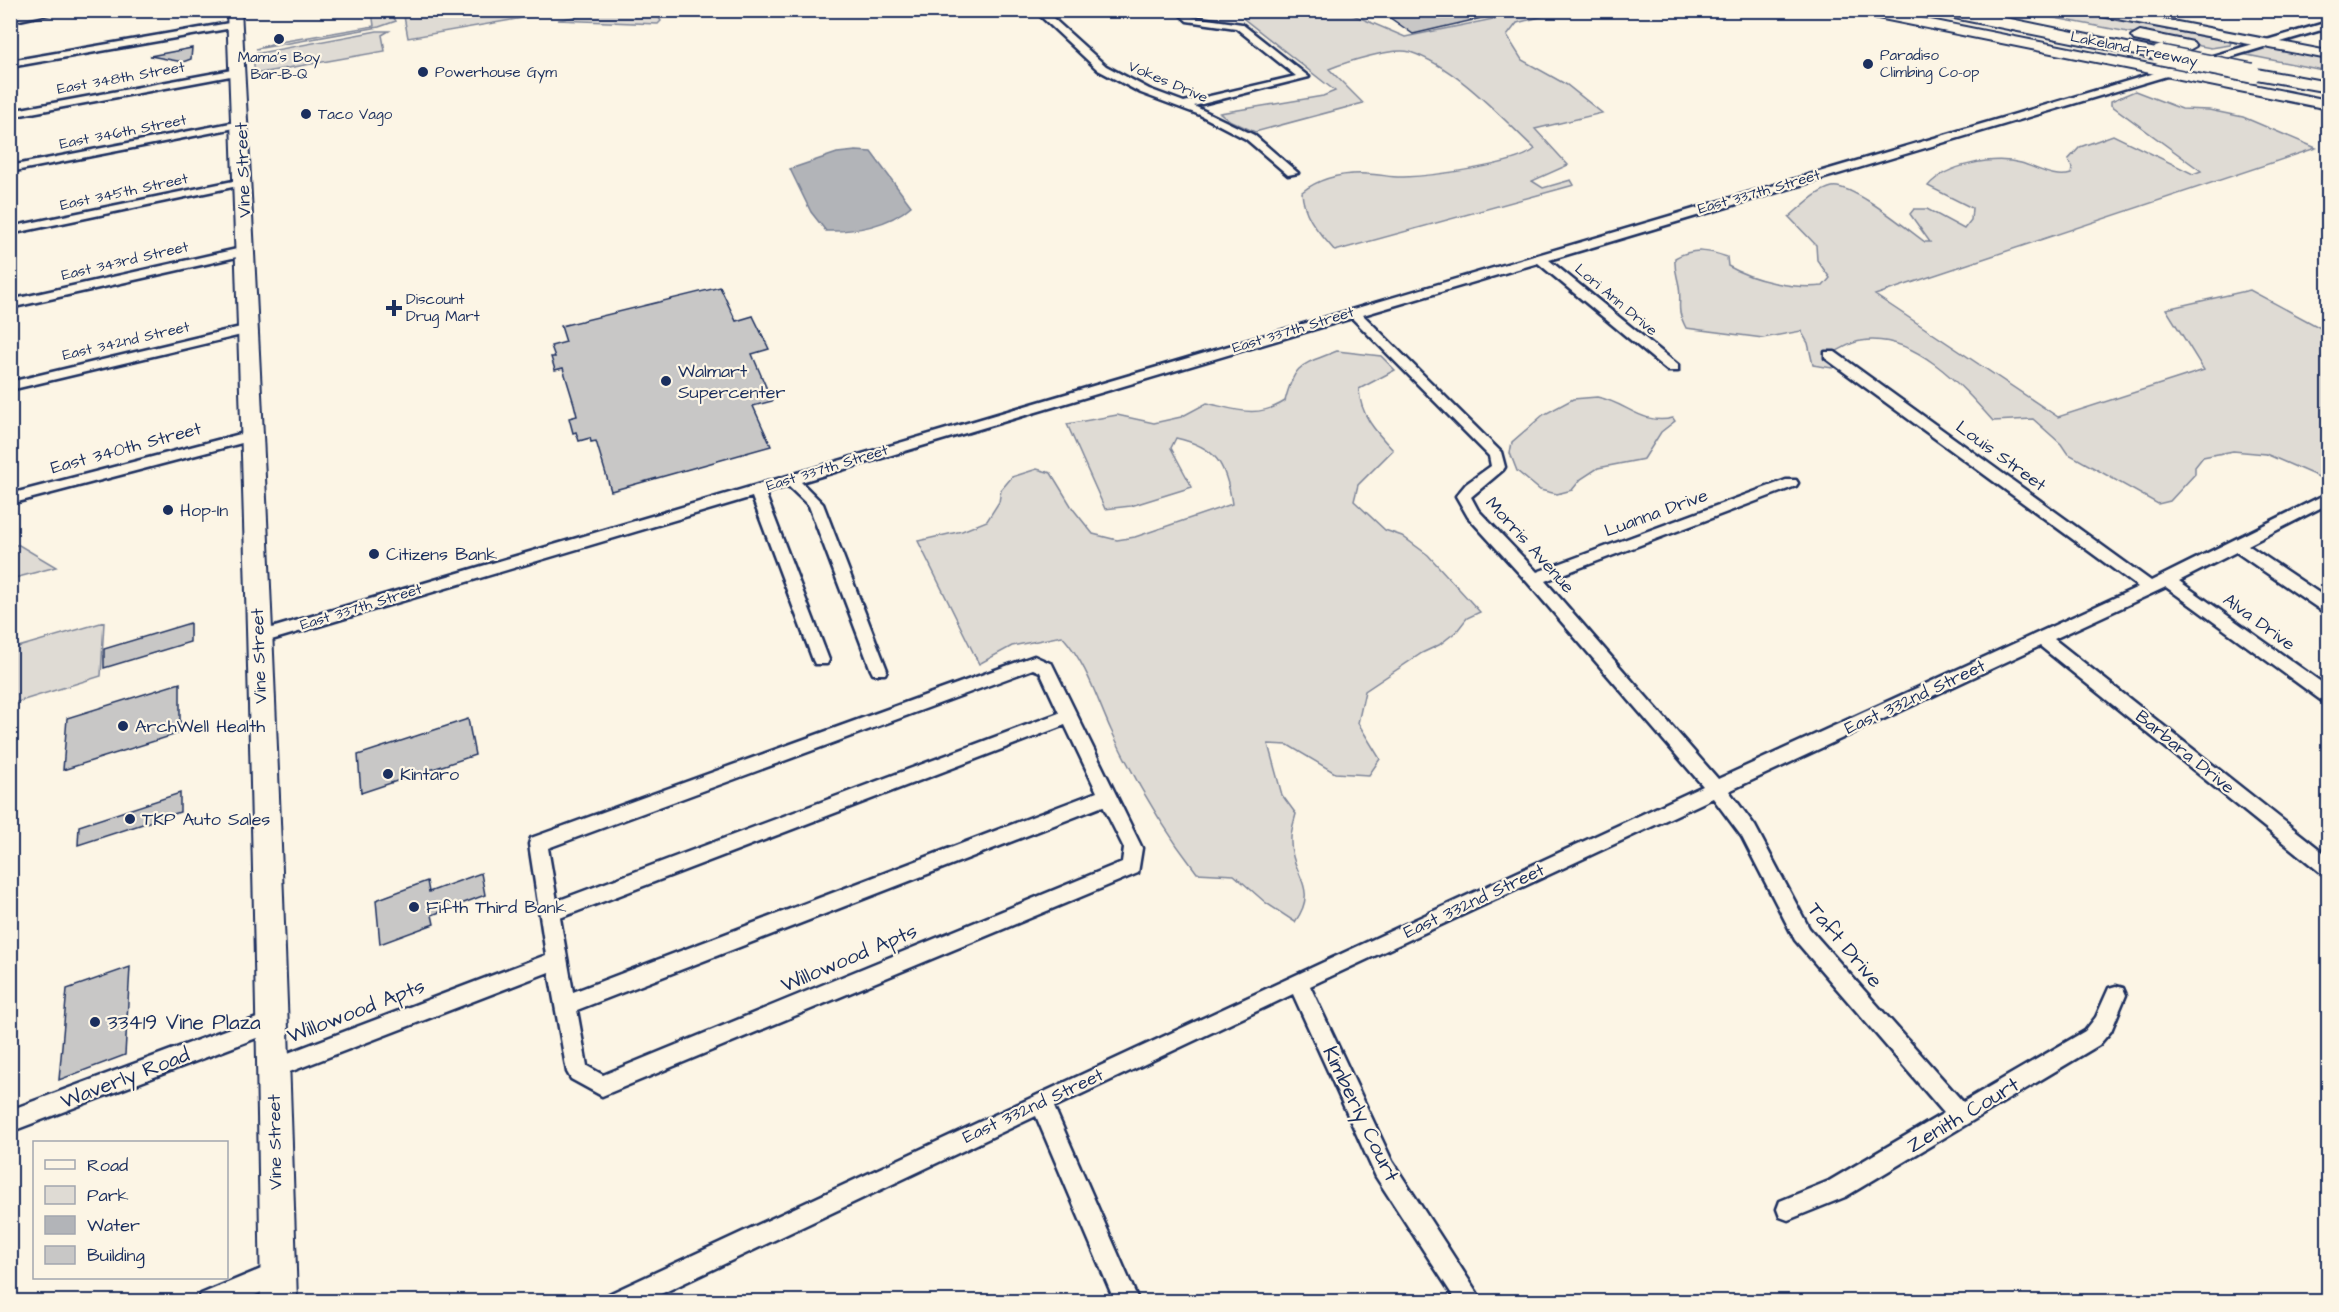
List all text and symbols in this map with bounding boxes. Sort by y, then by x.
street label: Lakeland Freeway [2068,26,2200,73]
marker: Mama's Boy Bar-B-Q [272,32,286,46]
place label: Paradiso Climbing Co-op [1880,45,1979,84]
place label: Mama's Boy Bar-B-Q [238,47,320,85]
street label: East 348th Street [55,56,187,100]
street label: Vokes Drive [1125,56,1211,108]
marker: Paradiso Climbing Co-op [1861,57,1875,71]
place label: Powerhouse Gym [435,62,557,84]
marker: Powerhouse Gym [416,65,430,79]
place label: Taco Vago [318,104,393,126]
marker: Taco Vago [299,107,313,121]
street label: East 346th Street [58,109,188,155]
street label: Vine Street [229,121,257,218]
street label: East 337th Street [1695,164,1823,220]
street label: East 345th Street [58,168,190,216]
street label: East 343rd Street [59,236,191,286]
street label: Lori Ann Drive [1570,259,1662,341]
place label: Discount Drug Mart [406,289,480,328]
marker: Discount Drug Mart [387,301,401,315]
street label: East 337th Street [1230,301,1356,359]
street label: East 342nd Street [60,316,192,366]
place label: Walmart Supercenter [678,359,786,405]
marker: Walmart Supercenter [659,374,673,388]
street label: Louis Street [1951,415,2052,498]
street label: East 340th Street [48,416,205,480]
street label: East 337th Street [764,439,890,497]
street label: Luanna Drive [1601,483,1712,543]
street label: Morris Avenue [1480,491,1580,599]
place label: Hop-In [180,498,228,523]
marker: Hop-In [161,503,175,517]
place label: Citizens Bank [386,542,497,567]
marker: Citizens Bank [367,547,381,561]
street label: East 337th Street [298,578,424,636]
street label: Alva Drive [2218,587,2300,657]
street label: Vine Street [245,607,273,704]
street label: East 332nd Street [1840,653,1990,741]
street label: Barbara Drive [2130,704,2240,800]
place label: ArchWell Health [135,714,265,739]
marker: ArchWell Health [116,719,130,733]
place label: Kintaro [400,762,459,787]
marker: Kintaro [381,767,395,781]
place label: TKP Auto Sales [142,807,270,832]
marker: TKP Auto Sales [123,812,137,826]
street label: East 332nd Street [1399,857,1549,945]
place label: Fifth Third Bank [426,895,567,920]
street label: Taft Drive [1801,896,1889,994]
marker: Fifth Third Bank [407,900,421,914]
street label: Willowood Apts [776,916,922,1001]
street label: Willowood Apts [283,971,429,1052]
place label: 33419 Vine Plaza [107,1008,261,1037]
marker: 33419 Vine Plaza [88,1015,102,1029]
street label: Waverly Road [56,1040,194,1118]
street label: Kimberly Court [1314,1041,1407,1188]
street label: East 332nd Street [958,1062,1108,1150]
street label: Zenith Court [1901,1070,2025,1160]
street label: Vine Street [262,1093,288,1190]
legend [33,1141,228,1279]
text: Road [87,1153,128,1178]
text: Park [87,1183,129,1208]
text: Water [87,1213,140,1238]
text: Building [87,1243,145,1269]

